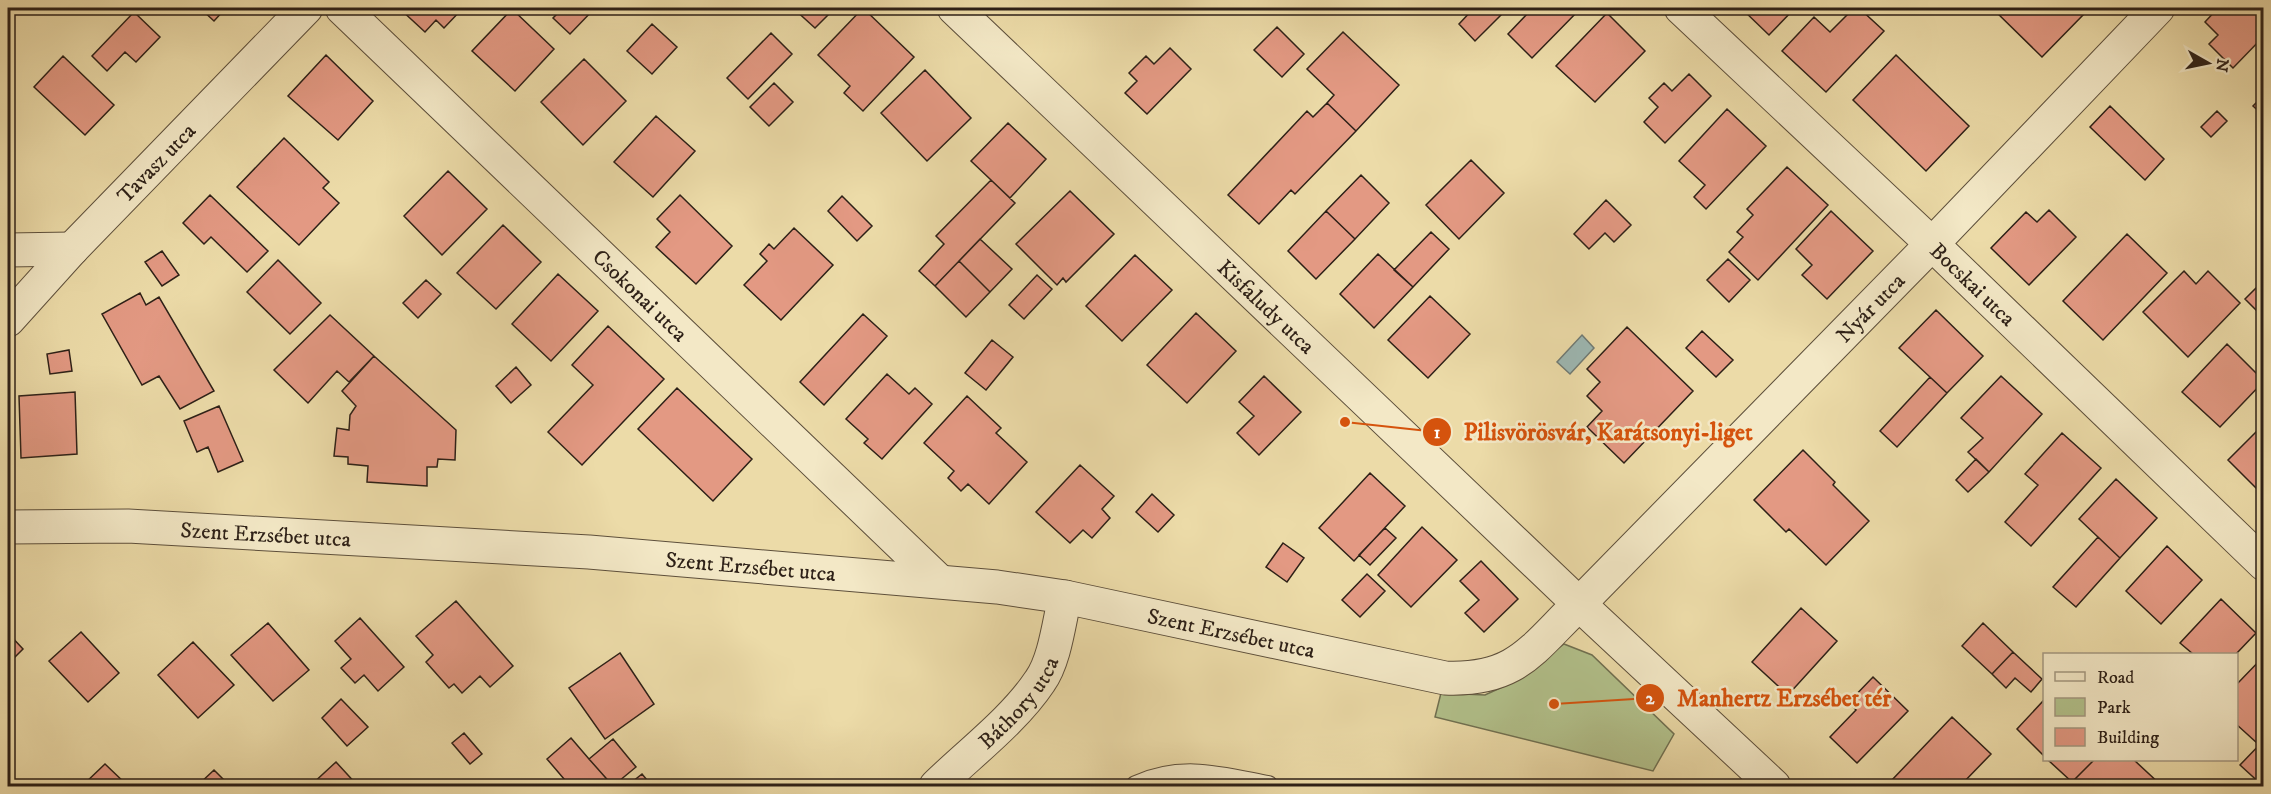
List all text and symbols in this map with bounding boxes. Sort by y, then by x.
north arrow [2178,33,2238,93]
text: N [2211,57,2233,73]
street label: Tavasz utca [112,117,202,209]
street label: Bocskai utca [1924,238,2021,333]
street label: Csokonai utca [586,244,693,348]
street label: Kisfaludy utca [1211,254,1320,360]
street label: Nyár utca [1831,267,1911,349]
callout: Pilisvörösvár, Karátsonyi-liget [1422,411,1765,453]
text: Pilisvörösvár, Karátsonyi-liget [1463,418,1753,448]
text: 1 [1434,422,1441,444]
street label: Szent Erzsébet utca [180,517,352,554]
street label: Szent Erzsébet utca [664,547,837,588]
street label: Szent Erzsébet utca [1145,603,1318,665]
street label: Báthory utca [974,653,1065,755]
legend [2043,653,2238,761]
text: Road [2097,667,2134,689]
callout: Manhertz Erzsébet tér [1635,677,1903,719]
text: Manhertz Erzsébet tér [1677,684,1892,714]
text: 2 [1646,688,1656,710]
text: Park [2097,697,2131,719]
text: Building [2097,727,2159,749]

